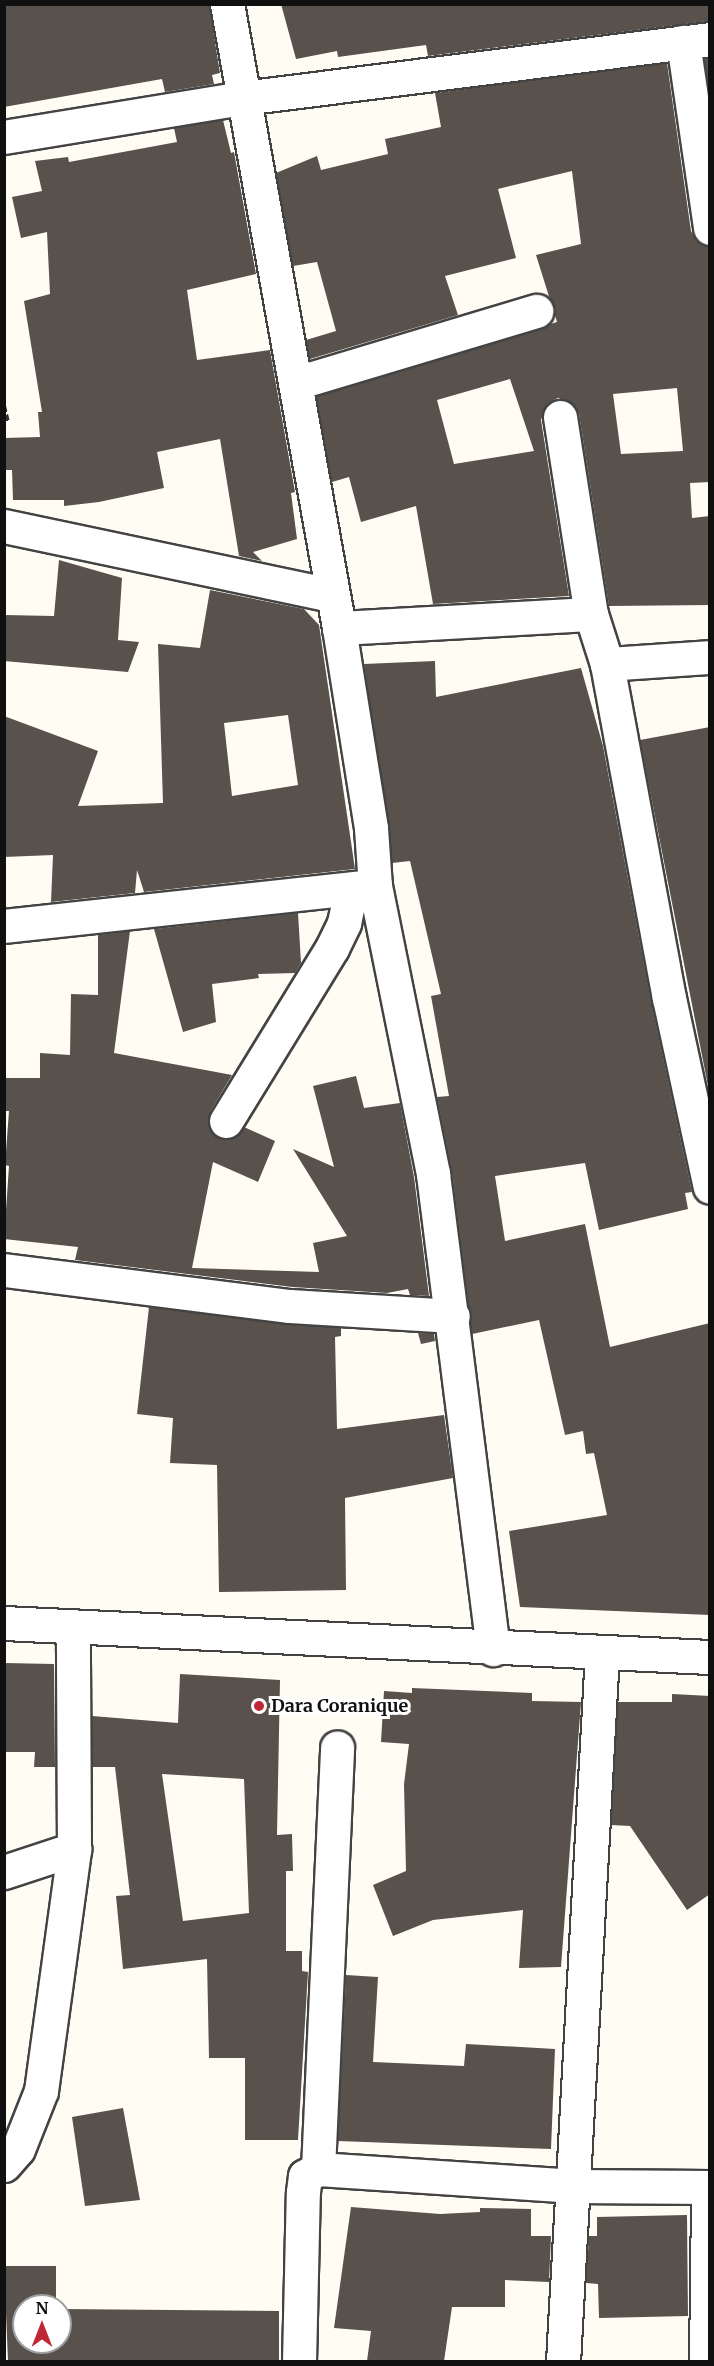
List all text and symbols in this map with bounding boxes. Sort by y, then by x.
place label: Dara Coranique [271,1695,408,1717]
marker: Dara Coranique [252,1699,266,1713]
north arrow [12,2294,72,2354]
text: N [36,2298,48,2318]

